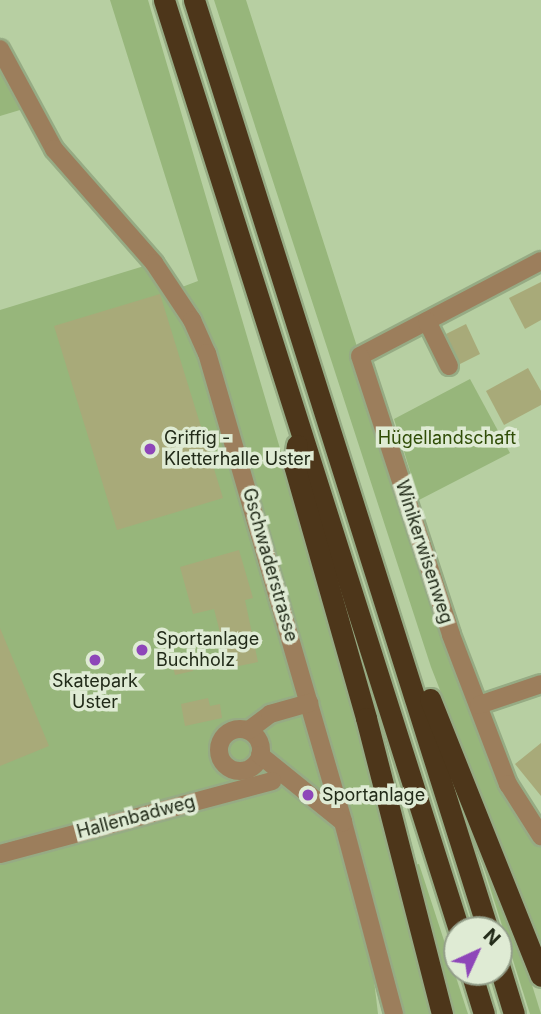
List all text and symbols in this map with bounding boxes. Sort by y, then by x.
park label: Hügellandschaft [378,427,516,449]
place label: Griffig - Kletterhalle Uster [164,428,311,471]
marker: Griffig - Kletterhalle Uster [142,441,158,457]
street label: Winikerwisenweg [391,478,457,626]
street label: Gschwaderstrasse [238,486,302,644]
place label: Sportanlage Buchholz [156,629,259,672]
marker: Sportanlage Buchholz [134,642,150,658]
marker: Skatepark Uster [87,652,103,668]
place label: Skatepark Uster [52,671,138,714]
place label: Sportanlage [322,784,425,806]
marker: Sportanlage [300,787,316,803]
street label: Hallenbadweg [74,791,198,843]
north arrow [443,916,513,986]
text: N [479,924,505,950]

